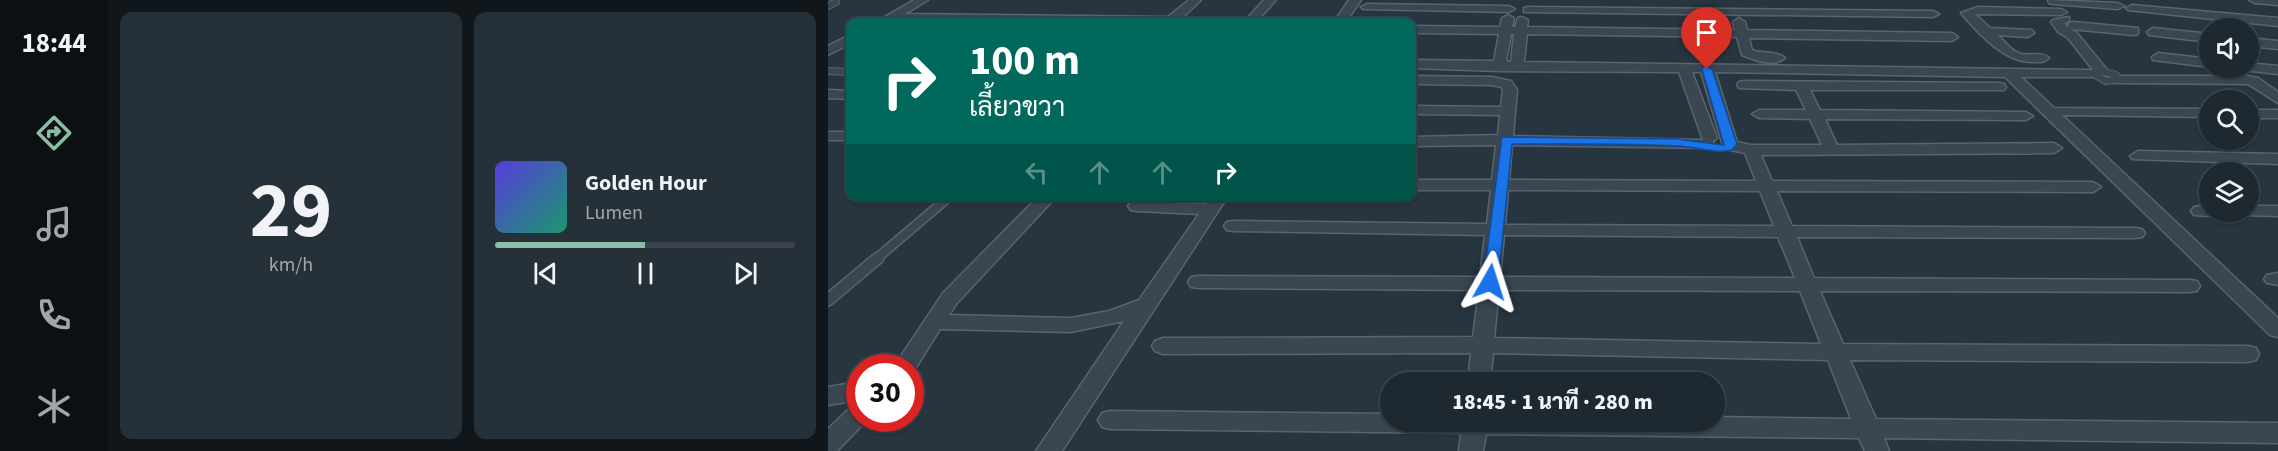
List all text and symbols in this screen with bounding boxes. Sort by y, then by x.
pin [1681,7,1732,69]
icon: arrive [1690,16,1723,49]
map controls [2199,18,2259,222]
button: sound [2199,18,2259,78]
text: 18:44 [21,24,87,63]
text: 100 m [969,31,1080,91]
icon: right [870,42,948,120]
text: เลี้ยวขวา [969,88,1065,127]
button: search [2199,90,2259,150]
icon: directions [33,112,75,154]
text: 29 [250,156,332,267]
icon: left [1020,156,1053,189]
icon: ahead [1083,156,1116,189]
icon: ahead [1146,156,1179,189]
icon: right [1209,156,1242,189]
button: layers [2199,162,2259,222]
text: Golden Hour [585,167,707,199]
text: Lumen [585,199,643,227]
icon: music [33,203,75,245]
position arrow [1458,250,1522,314]
text: km/h [269,251,313,279]
icon: previous [529,257,562,290]
icon: pause [629,257,662,290]
icon: next [729,257,762,290]
icon: phone [33,294,75,336]
speed limit sign: 30 [846,354,924,432]
icon: climate [33,385,75,427]
text: 18:45 · 1 นาที · 280 m [1452,386,1653,418]

